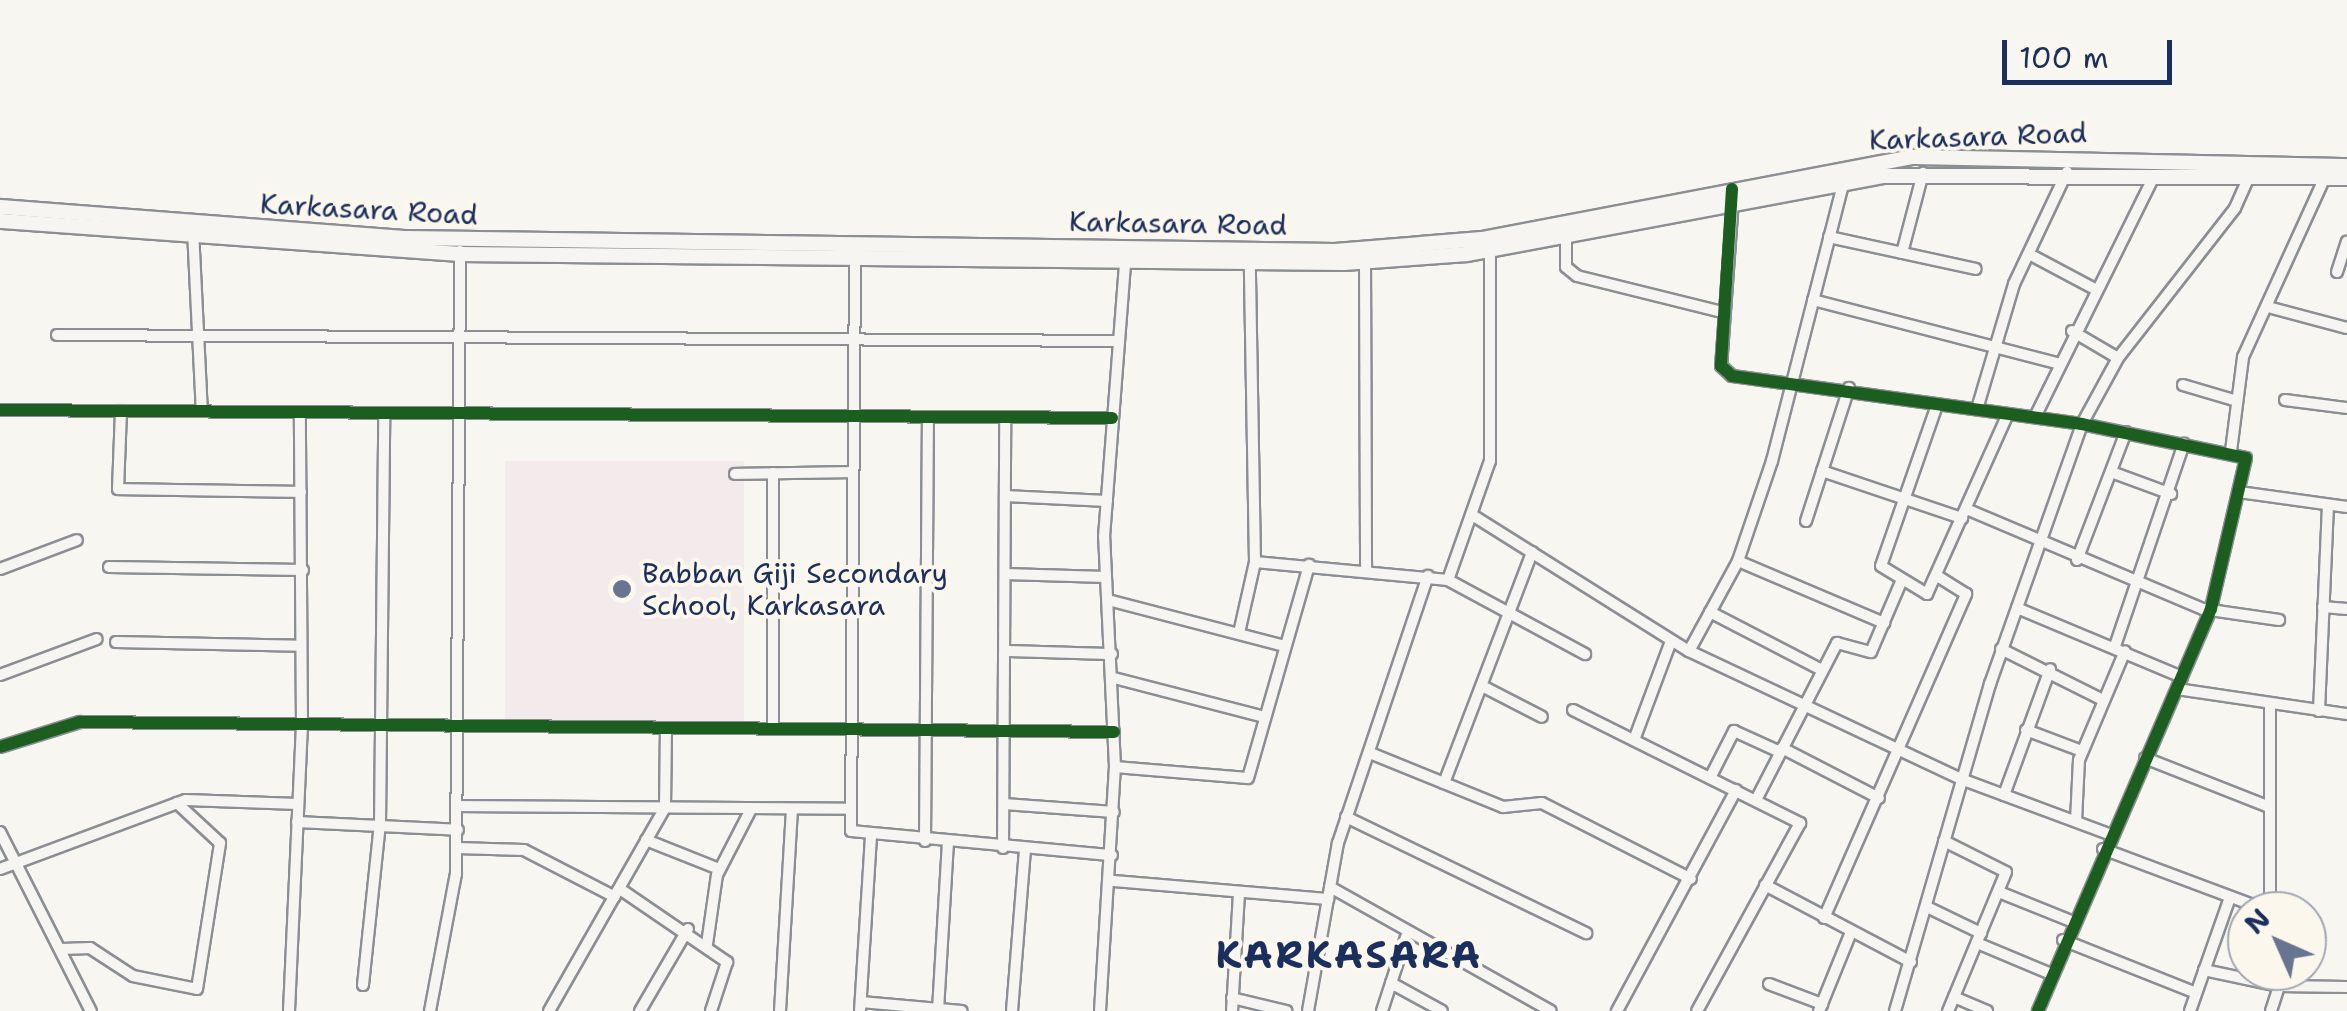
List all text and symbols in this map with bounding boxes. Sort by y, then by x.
scale bar [2007,20,2177,82]
text: 100 m [2019,37,2109,78]
street label: Karkasara Road [1868,115,2088,157]
street label: Karkasara Road [259,187,479,231]
street label: Karkasara Road [1069,204,1287,242]
place label: Babban Giji Secondary School, Karkasara [642,556,948,622]
marker: Babban Giji Secondary School, Karkasara [611,578,633,600]
north arrow [2227,891,2327,991]
text: N [2236,900,2278,942]
district label: KARKASARA [1215,932,1483,978]

